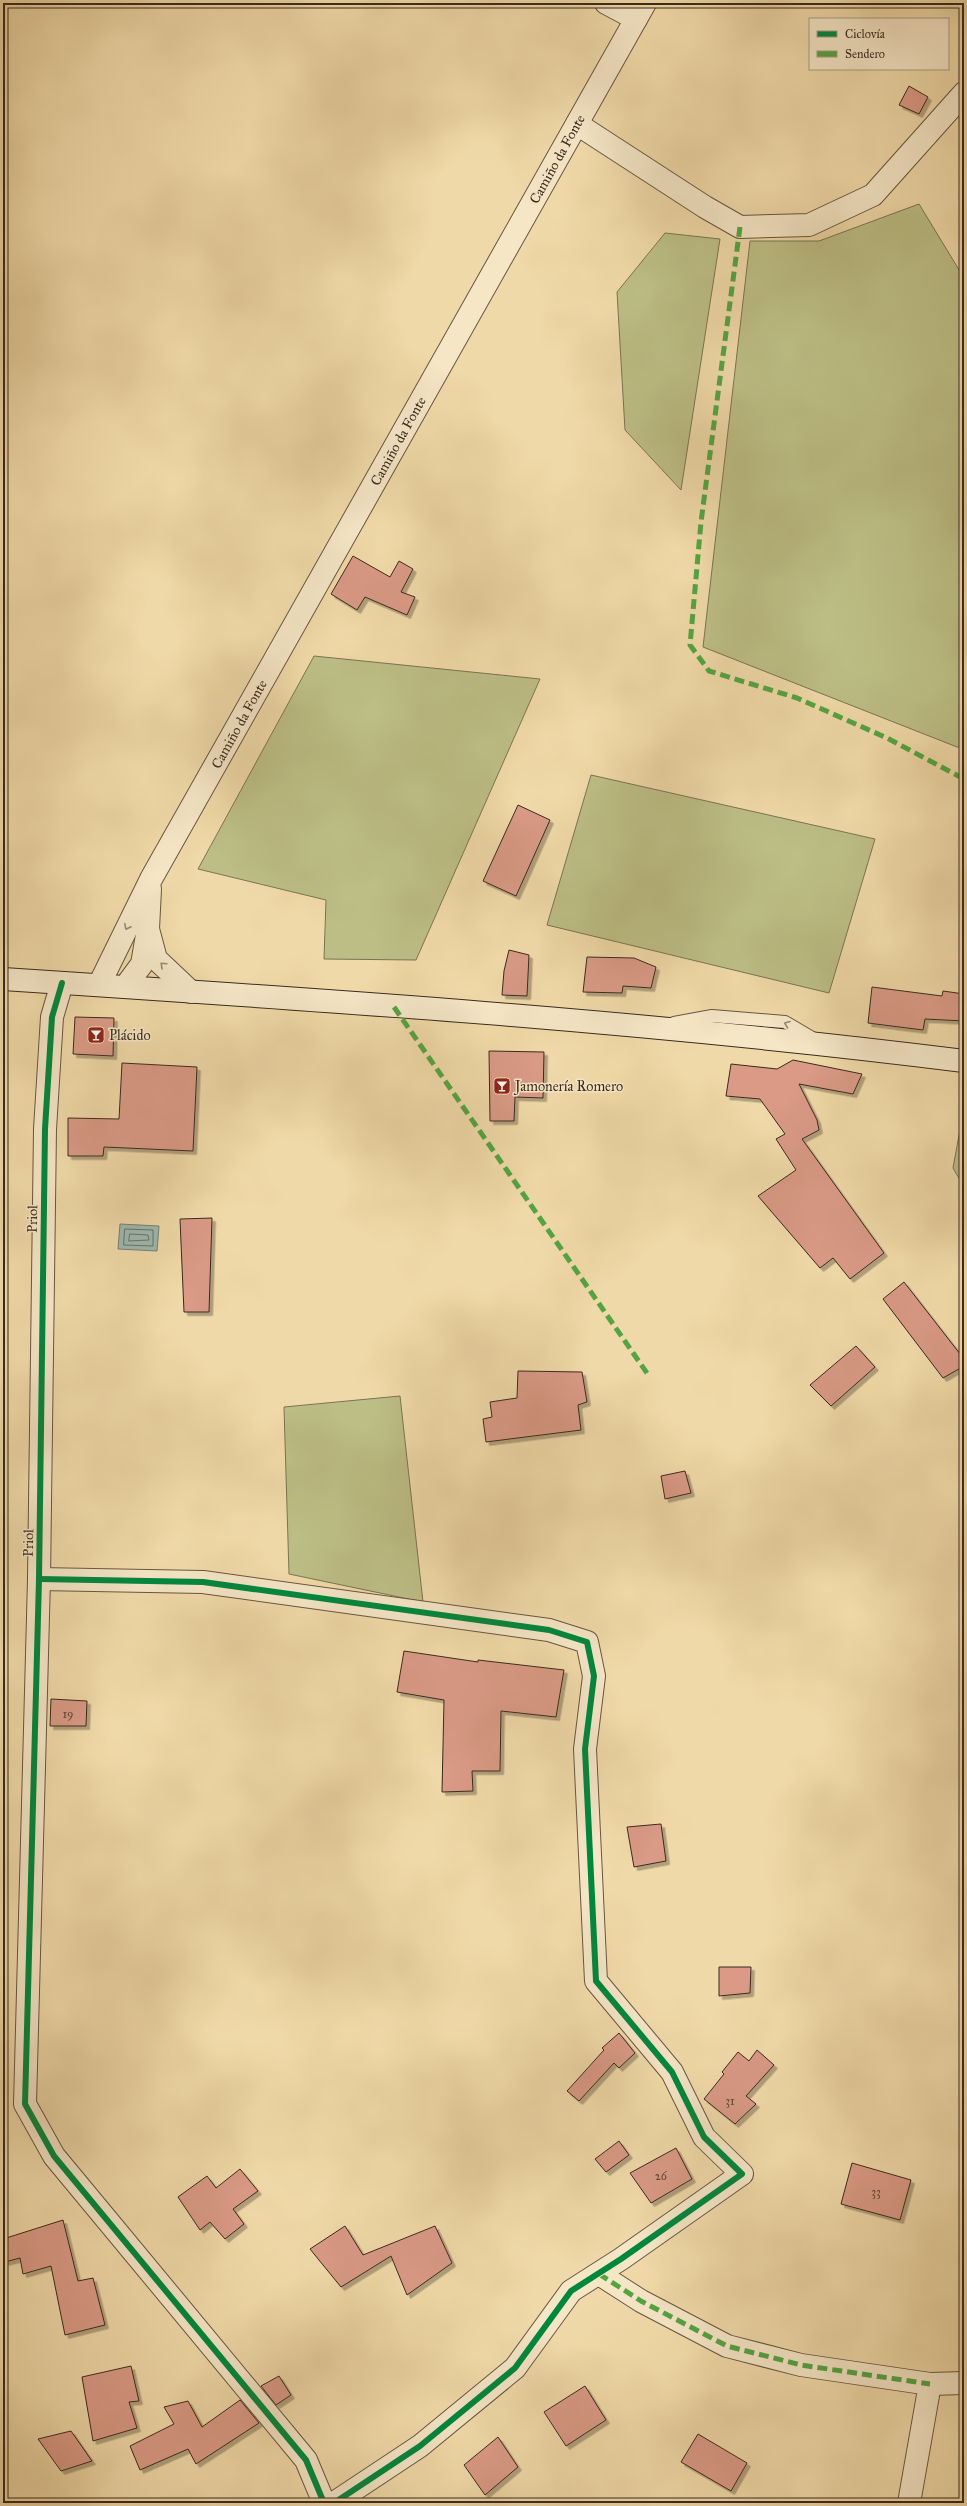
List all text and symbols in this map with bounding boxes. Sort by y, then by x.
legend [809,18,949,70]
text: Ciclovía [845,27,886,41]
text: Sendero [845,47,885,61]
street label: Camiño da Fonte [526,112,589,207]
street label: Camiño da Fonte [367,394,430,489]
street label: Camiño da Fonte [208,677,271,772]
one-way arrow [125,923,132,930]
one-way arrow [160,963,168,970]
one-way arrow [783,1021,790,1029]
bar icon: Plácido [86,1025,106,1045]
place label: Plácido [109,1027,151,1044]
bar icon: Jamonería Romero [492,1076,512,1096]
place label: Jamonería Romero [513,1078,623,1096]
street label: Priol [24,1205,41,1233]
street label: Priol [20,1529,37,1557]
house number: 19 [62,1707,74,1721]
house number: 31 [725,2094,735,2108]
house number: 26 [655,2169,668,2183]
house number: 33 [871,2185,881,2199]

